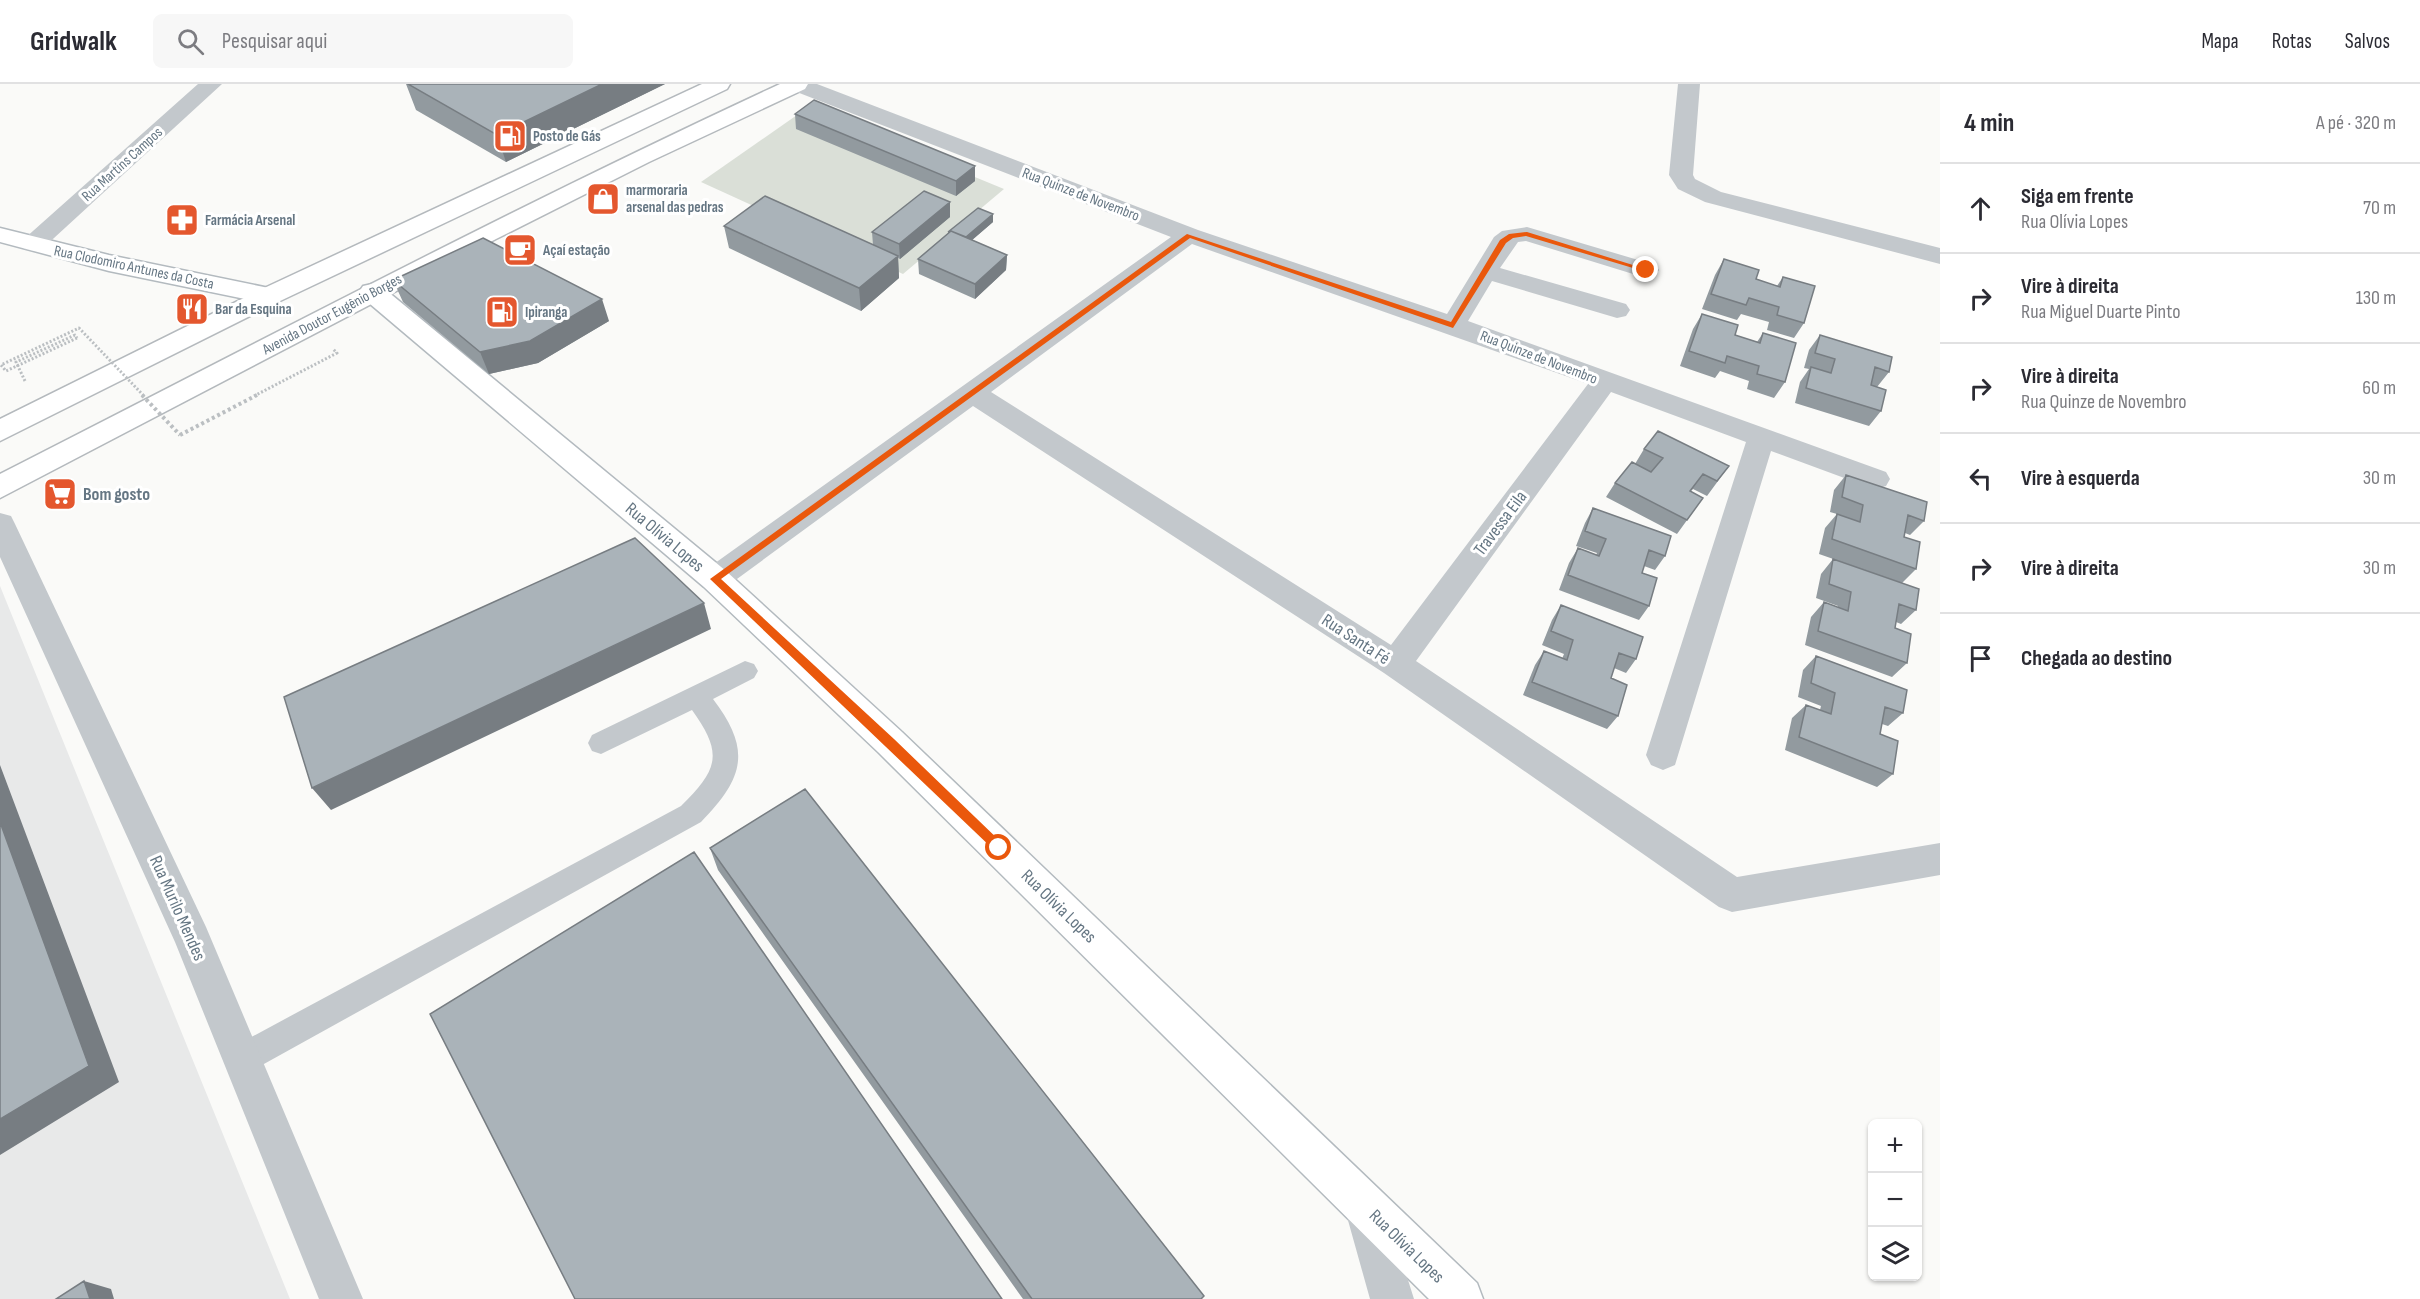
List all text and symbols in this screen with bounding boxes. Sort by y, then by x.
search box [153,14,573,68]
text: Gridwalk [30,25,117,58]
icon: search [174,25,207,58]
text: Pesquisar aqui [222,28,327,55]
text: Mapa [2201,29,2239,54]
text: Rotas [2272,29,2312,54]
text: Salvos [2345,29,2390,54]
text: 4 min [1964,108,2014,139]
text: A pé · 320 m [2316,111,2396,135]
fuel station icon: Posto de Gás [492,118,528,154]
street label: Rua Martins Campos [78,123,167,206]
place label: Posto de Gás [533,127,601,146]
street label: Rua Quinze de Novembro [1019,163,1142,226]
shop icon: marmoraria arsenal das pedras [585,181,621,217]
place label: marmoraria arsenal das pedras [626,181,724,217]
text: Siga em frente [2021,183,2134,210]
icon: ahead [1964,192,1997,225]
text: 70 m [2363,196,2396,220]
pharmacy icon: Farmácia Arsenal [164,202,200,238]
text: Rua Olívia Lopes [2021,210,2128,234]
place label: Farmácia Arsenal [205,211,295,230]
cafe icon: Açaí estação [502,232,538,268]
street label: Rua Clodomiro Antunes da Costa [52,241,216,294]
place label: Açaí estação [542,241,610,260]
route end [1632,256,1658,282]
street label: Avenida Doutor Eugênio Borges [258,270,405,360]
text: Vire à direita [2021,273,2119,300]
icon: right [1964,282,1997,315]
text: 130 m [2356,286,2396,310]
restaurant icon: Bar da Esquina [174,291,210,327]
fuel station icon: Ipiranga [484,294,520,330]
place label: Bar da Esquina [215,300,292,319]
text: Rua Miguel Duarte Pinto [2021,300,2181,324]
place label: Ipiranga [525,303,567,322]
street label: Rua Quinze de Novembro [1477,326,1600,389]
text: Vire à direita [2021,363,2119,390]
icon: right [1964,372,1997,405]
text: 60 m [2362,376,2396,400]
text: Rua Quinze de Novembro [2021,390,2186,414]
icon: left [1964,462,1997,495]
text: Vire à esquerda [2021,465,2140,492]
text: 30 m [2363,466,2396,490]
supermarket icon: Bom gosto [42,476,78,512]
place label: Bom gosto [83,484,150,505]
street label: Travessa Eila [1469,487,1531,560]
street label: Rua Olívia Lopes [621,498,708,576]
icon: right [1964,552,1997,585]
text: Vire à direita [2021,555,2119,582]
text: 30 m [2363,556,2396,580]
street label: Rua Santa Fé [1318,610,1394,669]
icon: arrive [1964,642,1997,675]
text: Chegada ao destino [2021,645,2172,672]
route start [985,834,1011,860]
street label: Rua Murilo Mendes [145,852,210,964]
street label: Rua Olívia Lopes [1017,865,1101,947]
map controls [1868,1119,1922,1281]
button: + [1868,1119,1922,1173]
button: − [1868,1173,1922,1227]
street label: Rua Olívia Lopes [1365,1205,1449,1287]
button: layers [1868,1227,1922,1281]

